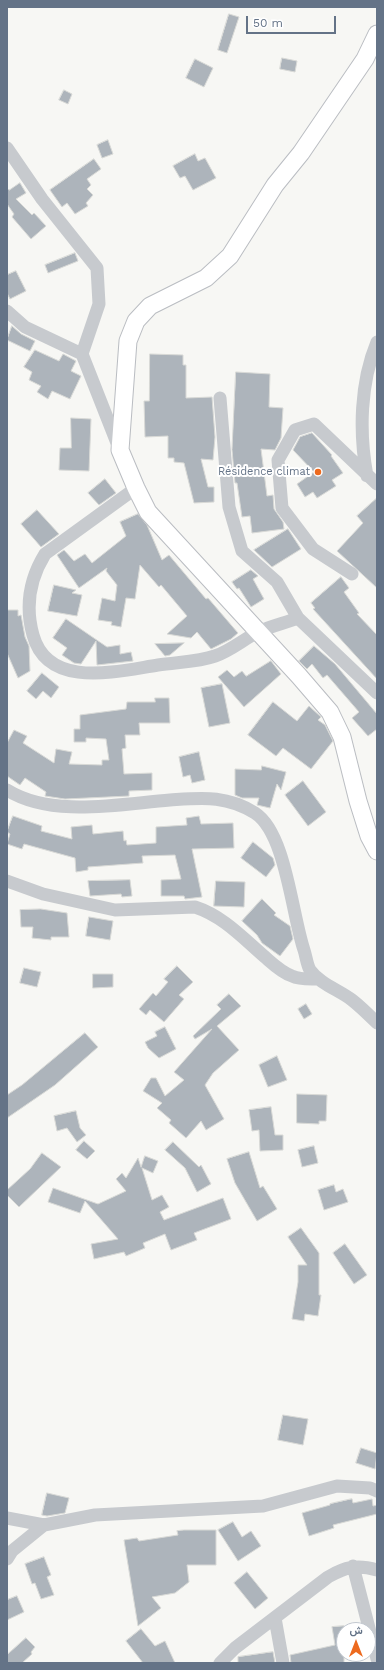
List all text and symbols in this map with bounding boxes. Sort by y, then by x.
scale bar [248,8,338,34]
text: 50 m [253,16,283,30]
place label: Résidence climat [218,465,310,479]
marker: Résidence climat [313,467,323,477]
north arrow [336,1622,376,1662]
text: ش [349,1624,363,1637]

